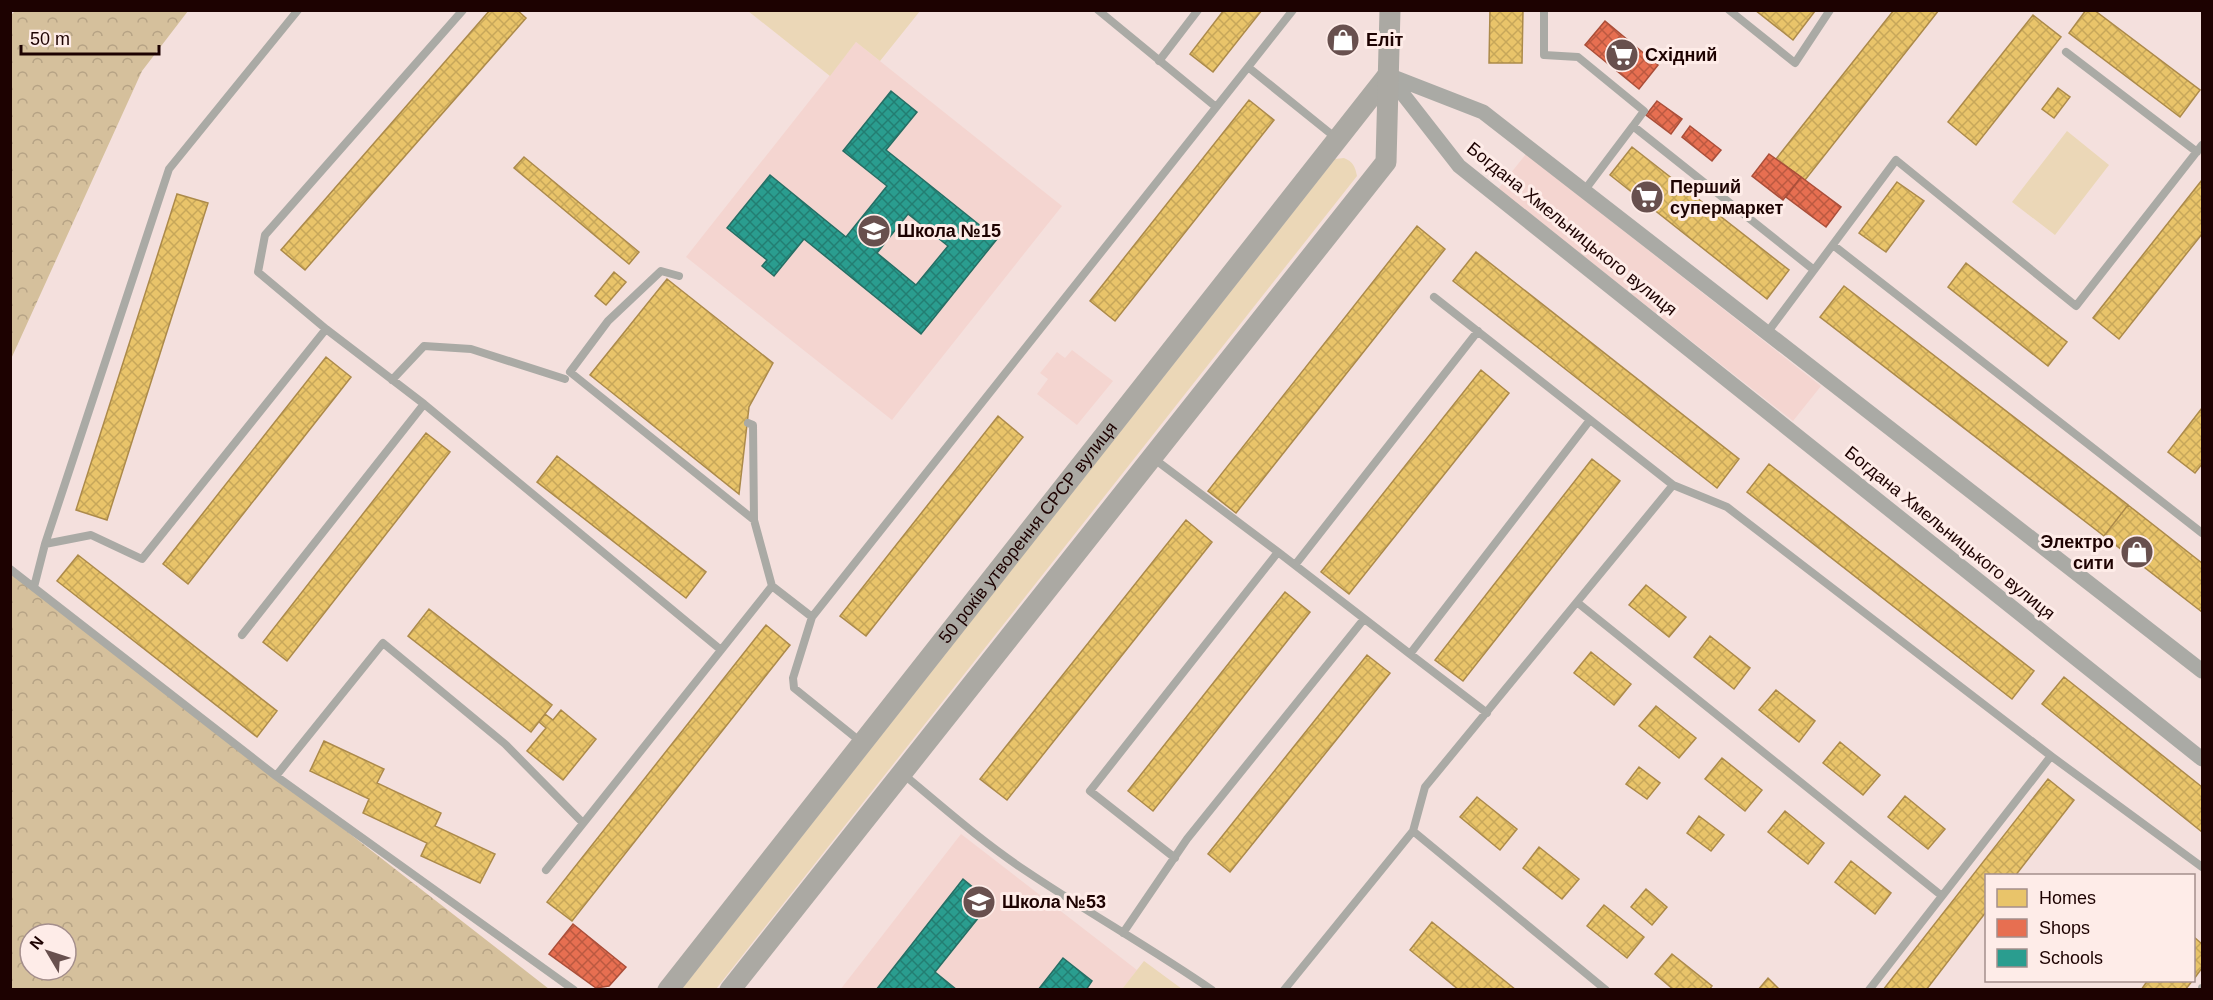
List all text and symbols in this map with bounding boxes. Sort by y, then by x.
scale bar [21,18,159,56]
shop icon: Еліт [1325,22,1361,58]
text: 50 m [30,29,70,49]
place label: Еліт [1366,30,1403,50]
supermarket icon: Східний [1604,37,1640,73]
place label: Східний [1645,45,1717,65]
street label: Богдана Хмельницького вулиця [1463,138,1681,320]
place label: Перший супермаркет [1670,177,1784,218]
supermarket icon: Перший супермаркет [1629,179,1665,215]
school or university icon: Школа №15 [856,213,892,249]
place label: Школа №15 [897,221,1001,241]
street label: 50 років утворення СРСР вулиця [935,418,1121,647]
street label: Богдана Хмельницького вулиця [1841,442,2059,624]
place label: Электро сити [2041,532,2114,573]
shop icon: Электро сити [2119,534,2155,570]
legend [1985,874,2195,982]
school or university icon: Школа №53 [961,884,997,920]
text: Homes [2039,888,2096,908]
place label: Школа №53 [1002,892,1106,912]
text: Shops [2039,918,2090,938]
north arrow [18,922,78,982]
text: N [26,933,47,953]
text: Schools [2039,948,2103,968]

